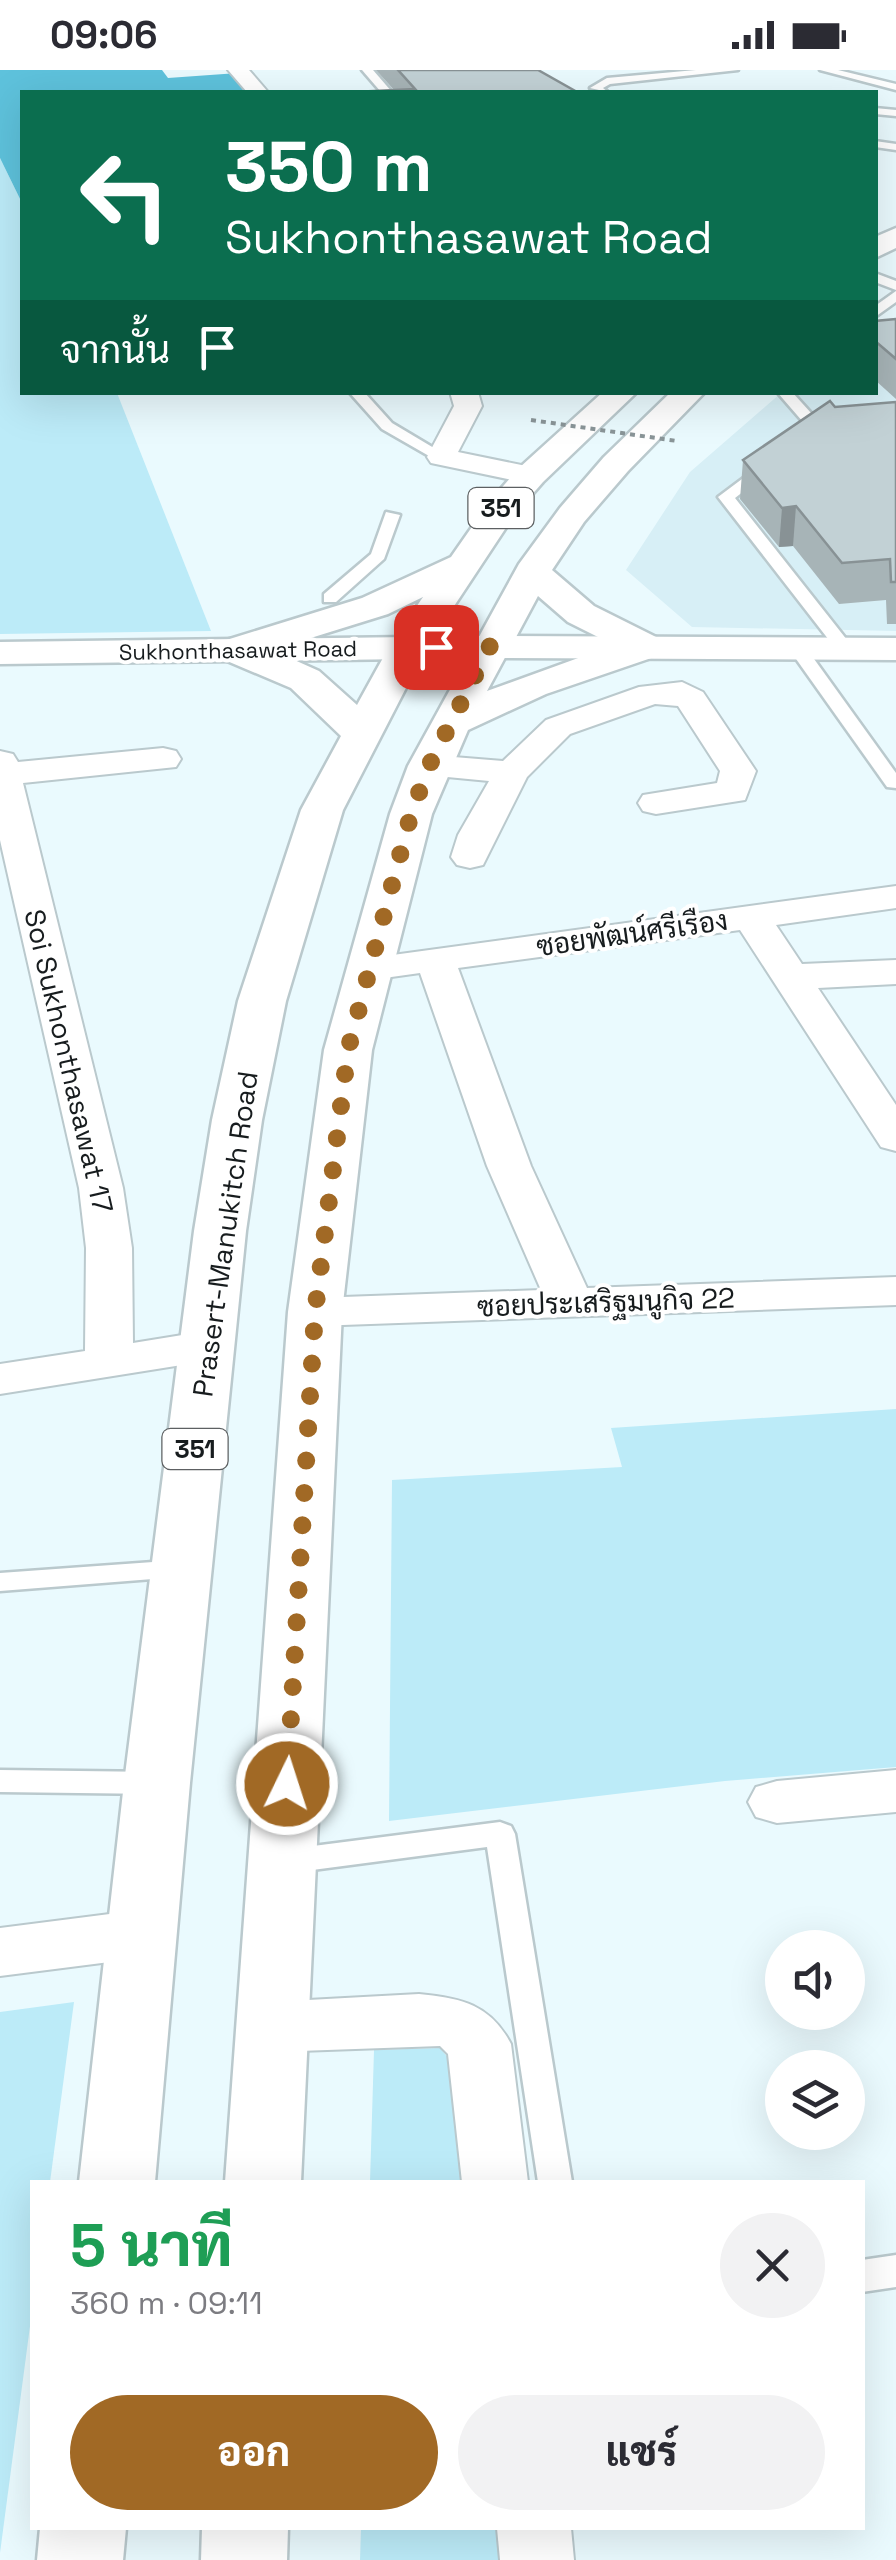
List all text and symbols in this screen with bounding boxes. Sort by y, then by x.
text: 09:06 [50,11,158,59]
text: 350 m [225,122,432,211]
icon: left [60,130,190,260]
text: Sukhonthasawat Road [225,209,712,266]
icon: arrive [190,320,245,375]
text: จากนั้น [60,326,170,374]
road number: 351 [468,488,534,528]
pin [394,605,479,690]
icon: arrive [409,620,464,675]
street label: Sukhonthasawat Road [119,634,357,666]
street label: ซอยพัฒน์ศรีเรือง [534,901,730,964]
street label: Soi Sukhonthasawat 17 [17,906,121,1216]
street label: Prasert-Manukitch Road [184,1069,266,1399]
street label: ซอยประเสริฐมนูกิจ 22 [477,1280,736,1326]
road number: 351 [162,1429,228,1469]
position arrow [235,1732,339,1836]
map controls [765,1930,865,2150]
button: sound [765,1930,865,2030]
button: layers [765,2050,865,2150]
text: 5 นาที [70,2207,233,2284]
button: close [720,2213,825,2318]
text: 360 m · 09:11 [70,2283,263,2323]
button: ออก [70,2395,438,2510]
button: แชร์ [458,2395,825,2510]

